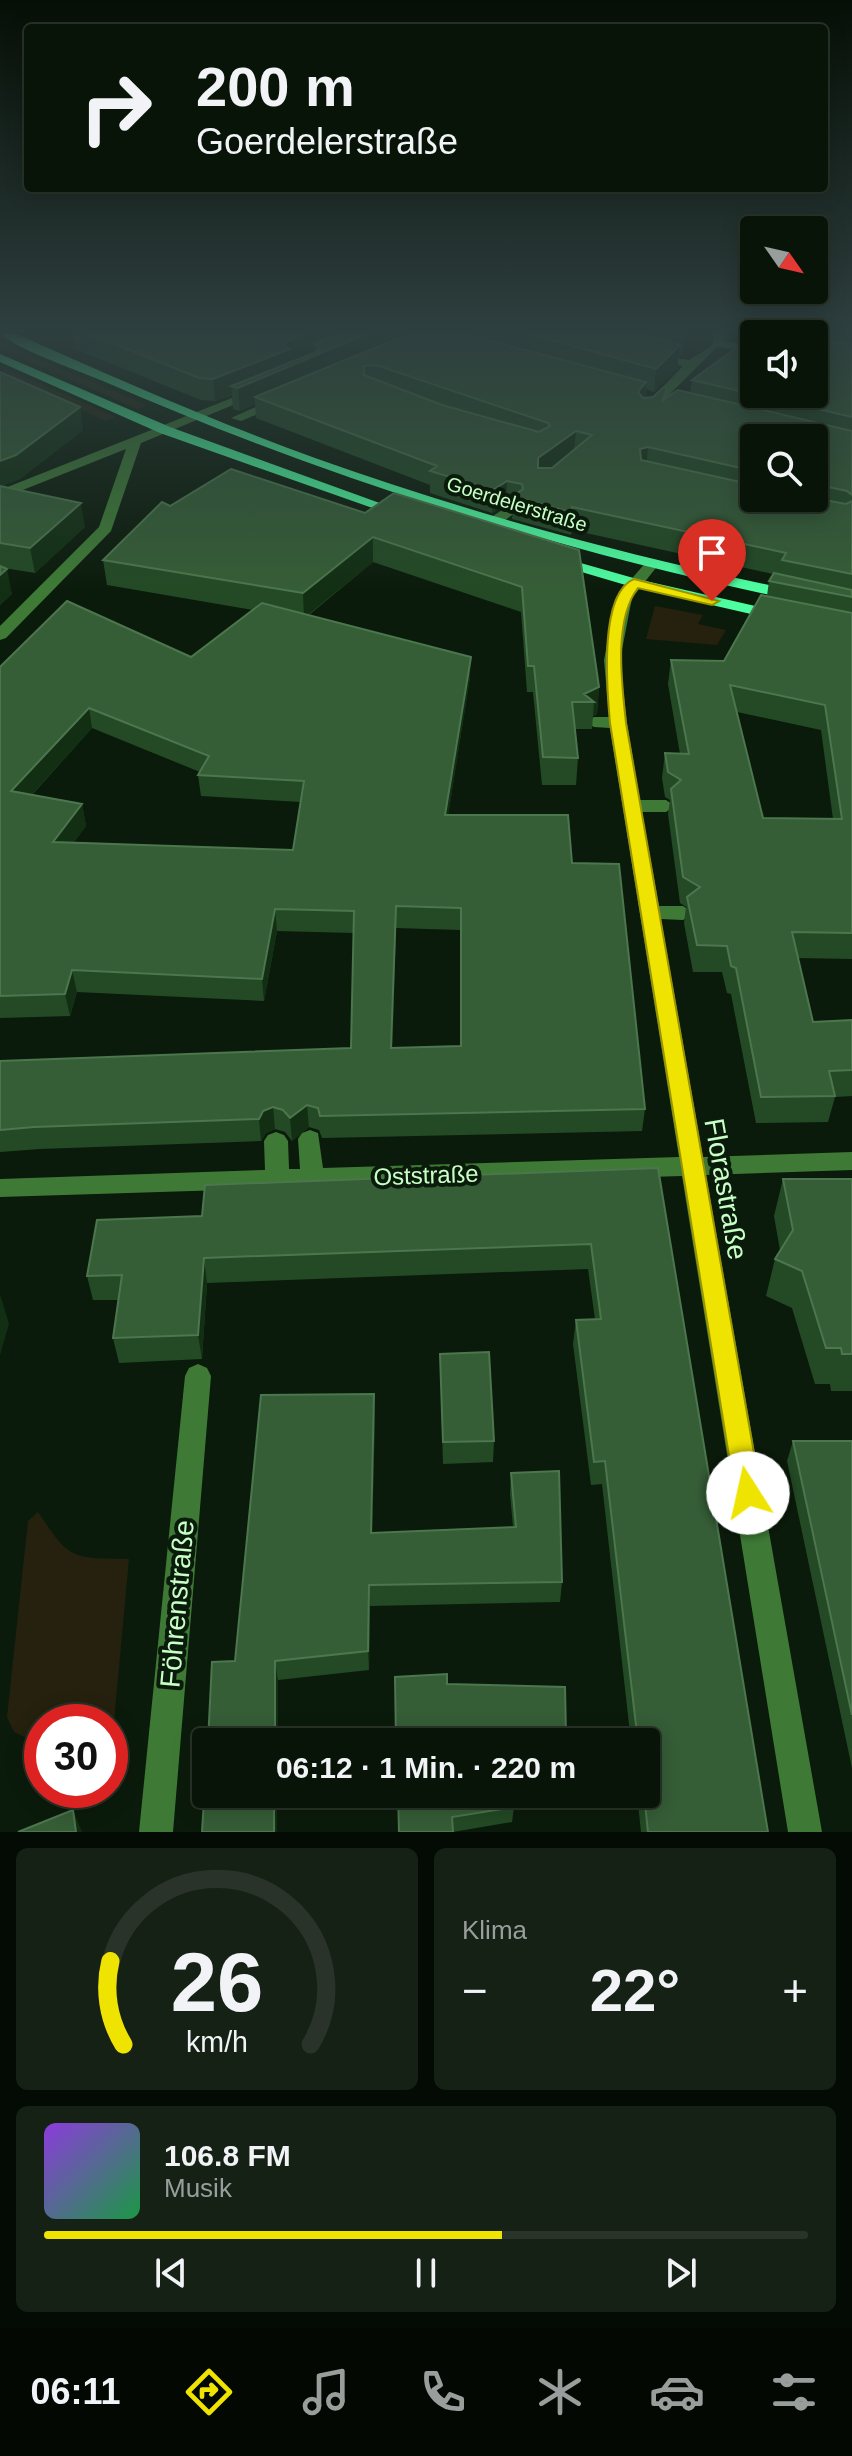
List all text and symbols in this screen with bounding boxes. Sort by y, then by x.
text: 200 m [196,55,355,118]
icon: right [64,56,168,160]
text: Goerdelerstraße [196,121,458,162]
north arrow [740,216,828,304]
map controls [740,216,828,512]
button: sound [740,320,828,408]
button: search [740,424,828,512]
street label: Goerdelerstraße [444,472,590,536]
pin [678,519,746,601]
icon: arrive [690,531,734,575]
street label: Florastraße [698,1116,754,1262]
street label: Oststraße [373,1160,479,1190]
position arrow [706,1451,790,1535]
street label: Föhrenstraße [154,1519,200,1689]
speed limit sign: 30 [24,1704,128,1808]
text: 06:12 · 1 Min. · 220 m [276,1751,576,1784]
text: Klima [462,1915,527,1945]
text: 26 [171,1936,263,2029]
text: 22° [590,1957,680,2024]
text: − [462,1966,488,2015]
text: + [782,1966,808,2015]
text: km/h [186,2026,248,2058]
text: 106.8 FM [164,2139,291,2172]
text: Musik [164,2173,232,2203]
icon: previous [149,2251,193,2295]
icon: pause [404,2251,448,2295]
icon: next [659,2251,703,2295]
icon: directions [181,2364,237,2420]
icon: music [298,2364,354,2420]
icon: phone [415,2364,471,2420]
icon: climate [532,2364,588,2420]
icon: car [649,2364,705,2420]
icon: filters [766,2364,822,2420]
text: 06:11 [30,2371,121,2412]

